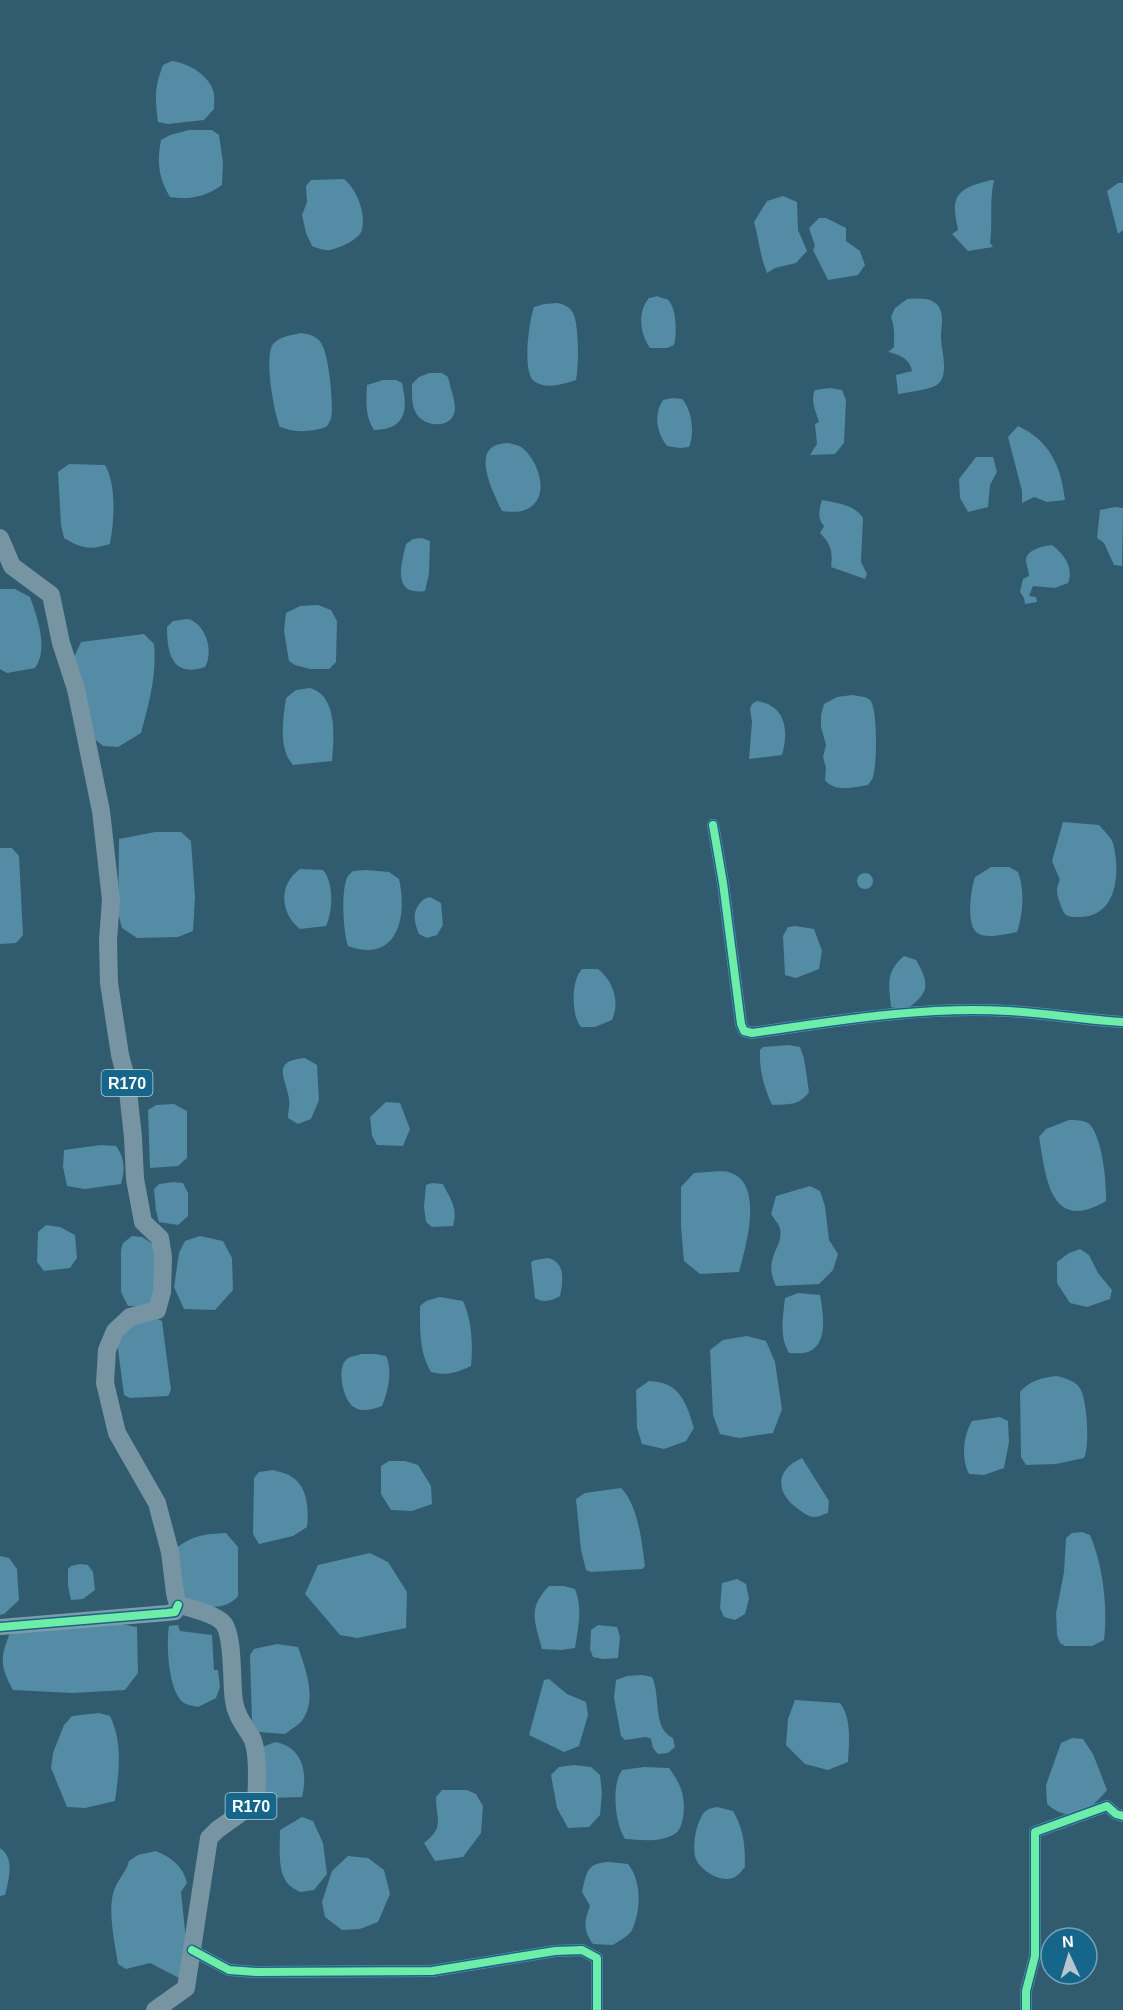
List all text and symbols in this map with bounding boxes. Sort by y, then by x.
road number: R170 [102,1070,152,1096]
road number: R170 [226,1793,276,1819]
north arrow [1039,1926,1099,1986]
text: N [1062,1933,1074,1950]

